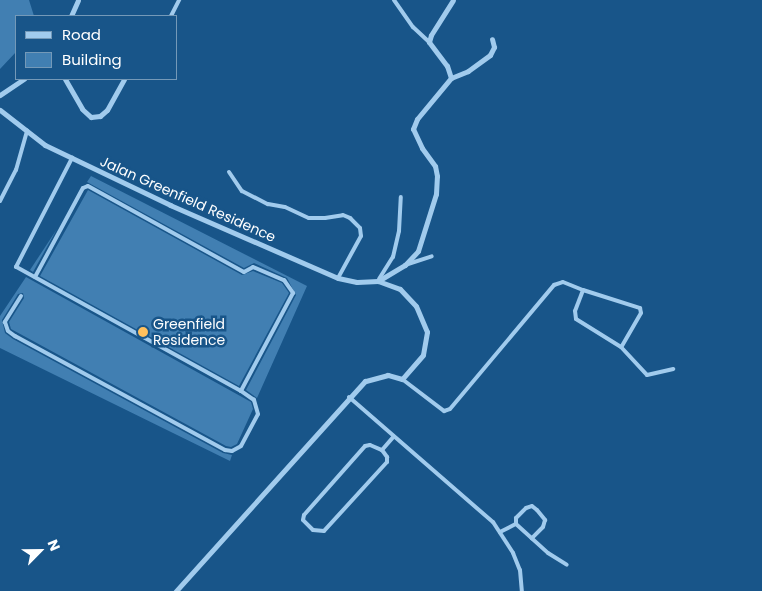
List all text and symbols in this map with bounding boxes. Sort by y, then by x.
legend [15,15,178,80]
text: Road [62,24,101,45]
text: Building [62,49,122,70]
street label: Jalan Greenfield Residence [98,153,278,245]
place label: Greenfield Residence [153,316,225,348]
marker: Greenfield Residence [137,326,149,338]
north arrow [15,526,65,576]
text: N [43,536,65,554]

